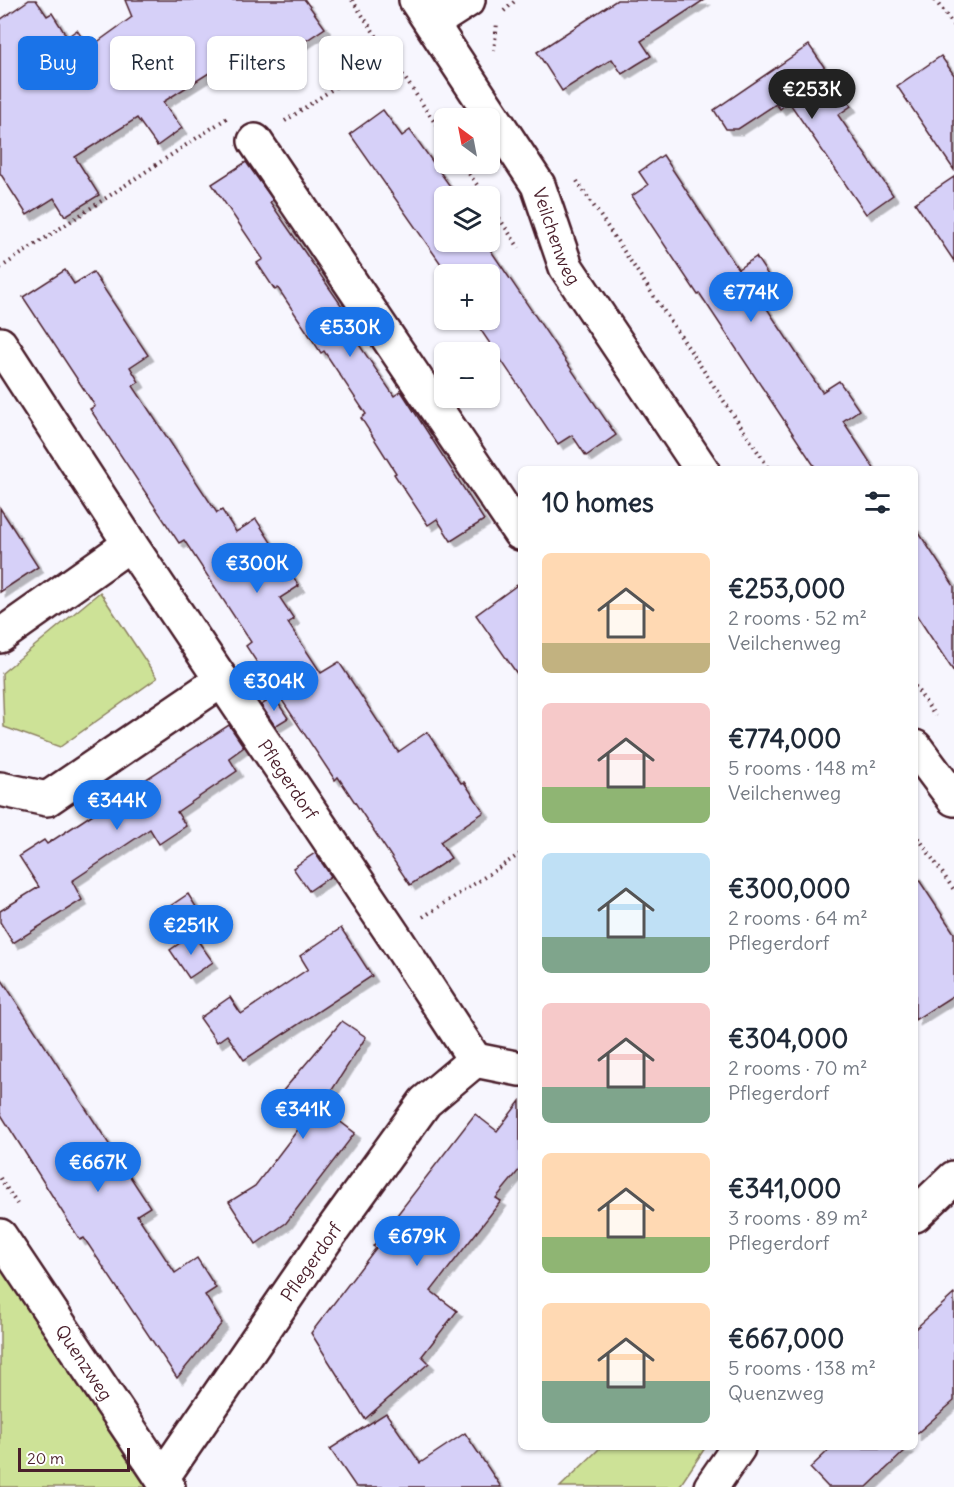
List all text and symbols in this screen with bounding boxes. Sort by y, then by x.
chip: Buy [18,36,98,90]
chip: Rent [110,36,195,90]
chip: Filters [207,36,307,90]
chip: New [319,36,403,90]
pin: €253K [770,69,854,120]
text: €253K [782,76,842,101]
north arrow [434,108,500,174]
map controls [434,108,500,408]
street label: Veilchenweg [528,185,586,289]
button: layers [434,186,500,252]
button: + [434,264,500,330]
pin: €774K [709,272,793,323]
text: €774K [723,279,779,304]
pin: €530K [308,307,392,358]
text: €530K [319,314,381,339]
button: − [434,342,500,408]
text: 10 homes [542,486,654,519]
icon: filters [861,486,894,519]
pin: €300K [215,543,299,594]
text: €300K [226,550,288,575]
text: €253,000 [728,572,845,605]
icon: home [590,577,662,649]
text: 2 rooms · 52 m² [728,605,867,630]
text: Veilchenweg [728,630,841,655]
pin: €304K [232,661,316,712]
text: €304K [243,668,305,693]
text: €774,000 [728,722,841,755]
icon: home [590,727,662,799]
street label: Pflegerdorf [253,735,324,824]
text: 5 rooms · 148 m² [728,755,876,780]
pin: €344K [75,780,159,831]
text: Veilchenweg [728,780,841,805]
text: €344K [87,787,147,812]
text: €300,000 [728,872,851,905]
icon: home [590,877,662,949]
pin: €251K [149,905,233,956]
text: 2 rooms · 64 m² [728,905,868,930]
text: €251K [163,912,219,937]
text: Pflegerdorf [728,930,829,955]
text: €304,000 [728,1022,848,1055]
icon: home [590,1027,662,1099]
text: 2 rooms · 70 m² [728,1055,868,1080]
text: Pflegerdorf [728,1080,829,1105]
pin: €341K [261,1089,345,1140]
text: €341K [275,1096,331,1121]
pin: €667K [56,1142,140,1193]
text: €667K [69,1149,127,1174]
text: €341,000 [728,1172,841,1205]
icon: home [590,1177,662,1249]
text: 3 rooms · 89 m² [728,1205,868,1230]
pin: €679K [375,1216,459,1267]
street label: Pflegerdorf [275,1217,347,1306]
text: €679K [388,1223,446,1248]
text: Pflegerdorf [728,1230,829,1255]
street label: Quenzweg [51,1320,118,1405]
text: €667,000 [728,1322,844,1355]
icon: home [590,1327,662,1399]
text: 5 rooms · 138 m² [728,1355,876,1380]
text: Quenzweg [728,1380,824,1405]
scale bar [18,1445,130,1472]
text: 20 m [27,1448,64,1468]

